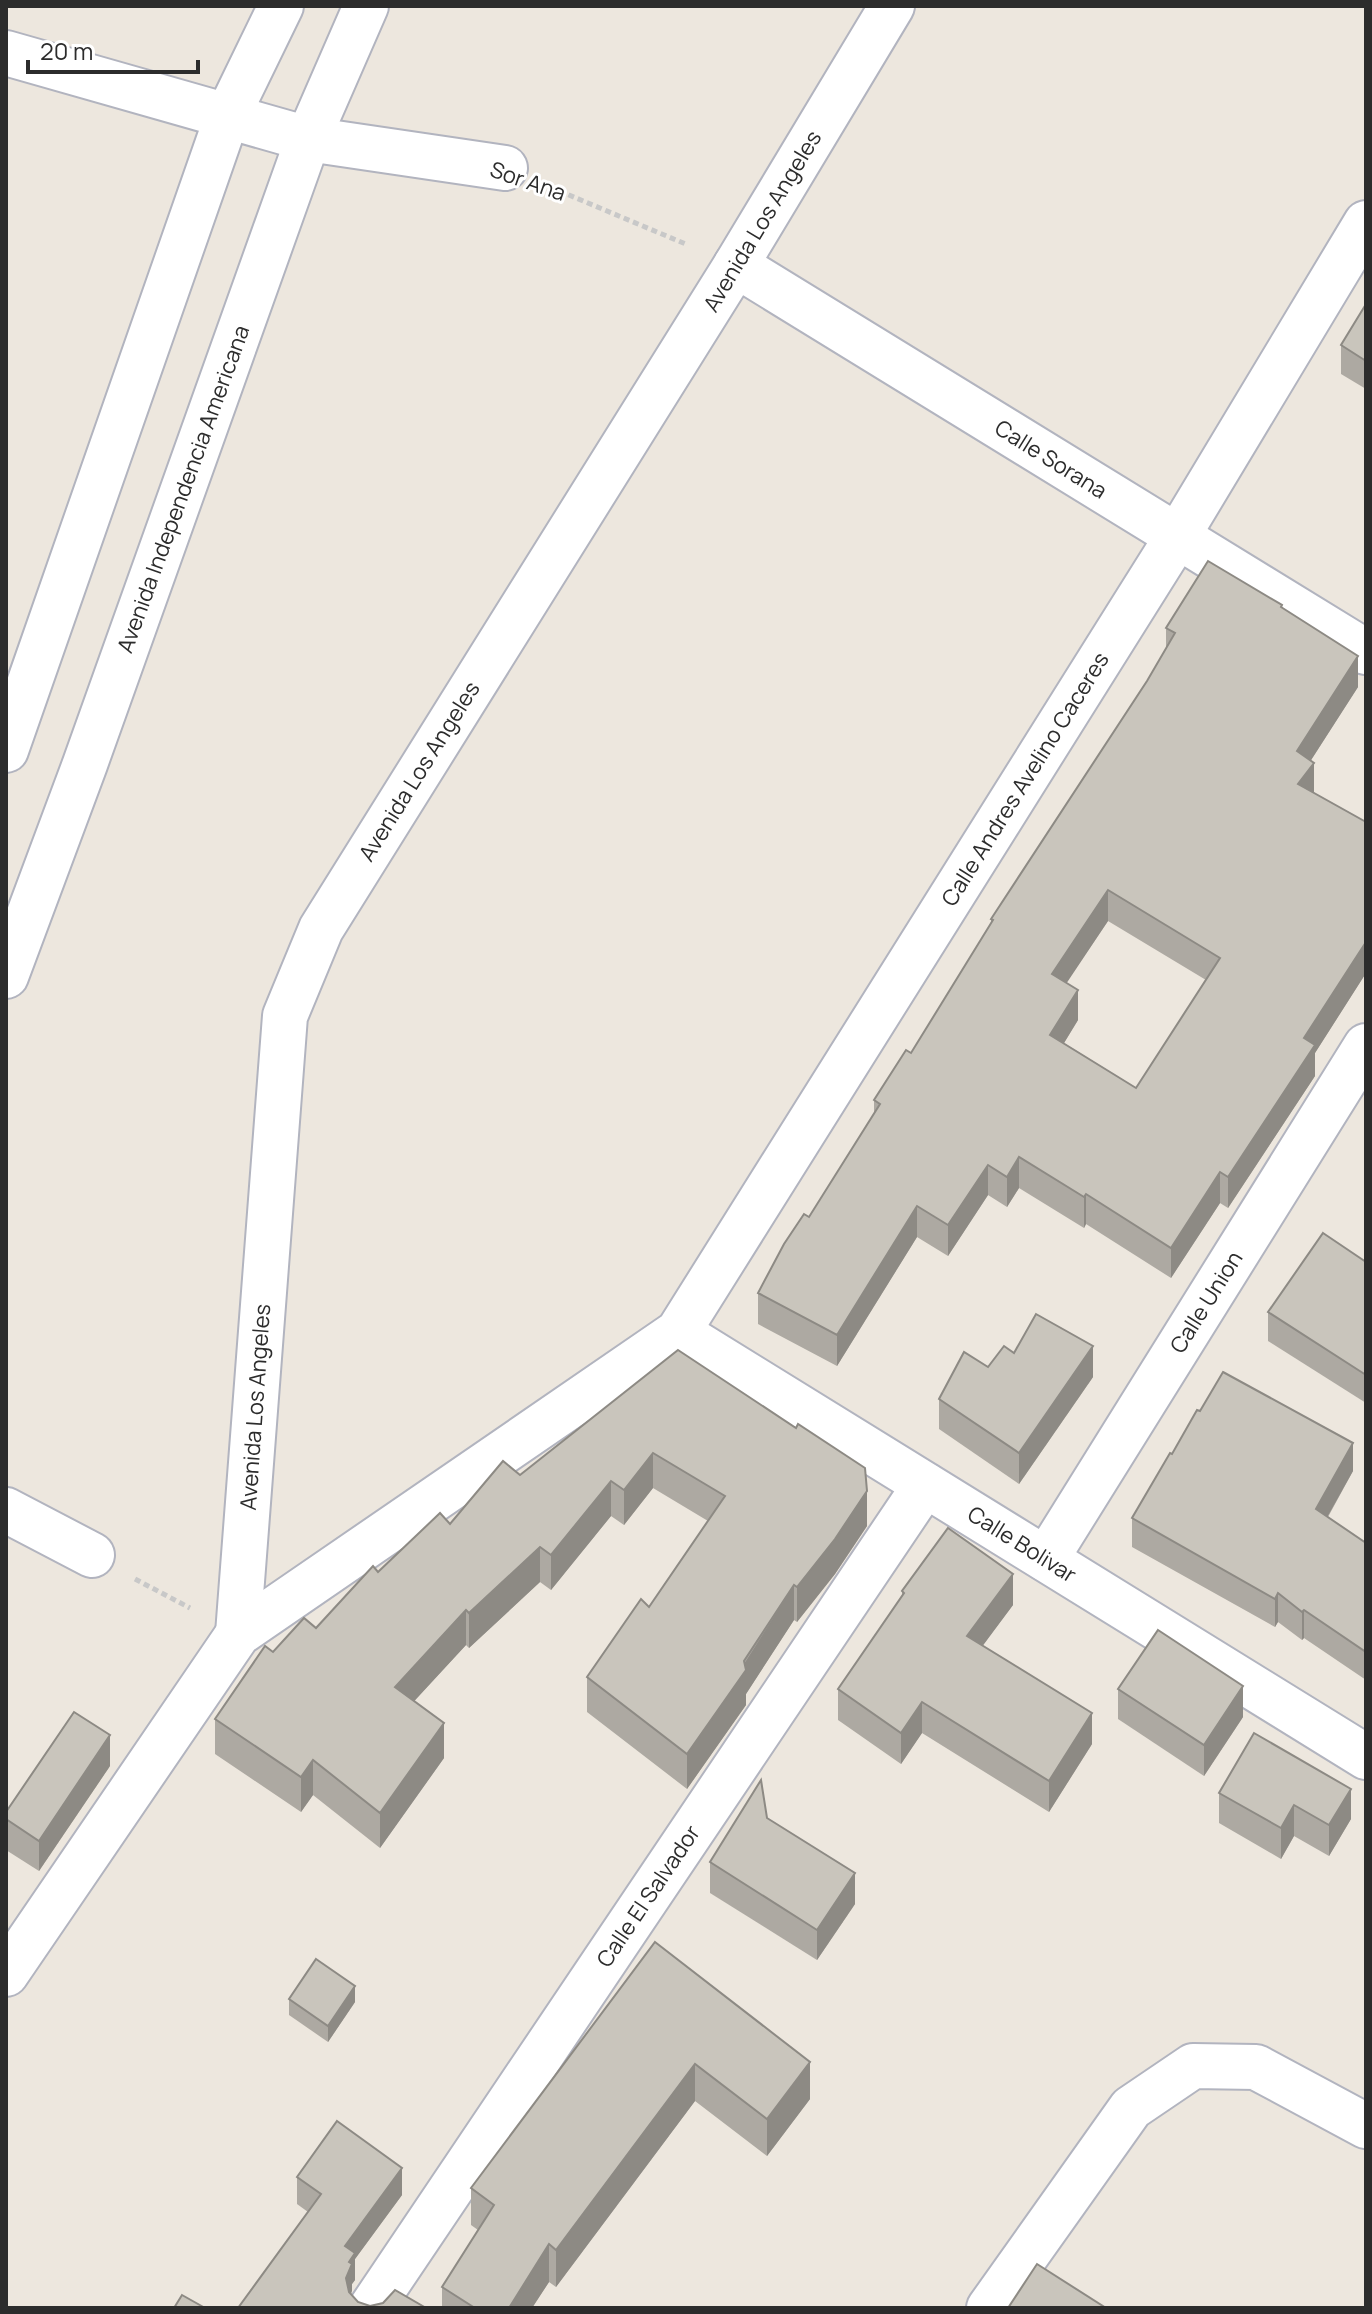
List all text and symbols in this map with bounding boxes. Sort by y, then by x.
scale bar [28,24,198,74]
text: 20 m [40,34,93,67]
street label: Avenida Los Angeles [696,125,828,317]
street label: Sor Ana [486,154,570,208]
street label: Avenida Independencia Americana [110,321,256,657]
street label: Calle Sorana [989,413,1113,505]
street label: Calle Andres Avelino Caceres [934,646,1116,912]
street label: Avenida Los Angeles [352,675,486,867]
street label: Calle Union [1163,1245,1249,1359]
street label: Avenida Los Angeles [233,1303,277,1511]
street label: Calle Bolivar [962,1499,1082,1589]
street label: Calle El Salvador [589,1819,707,1973]

